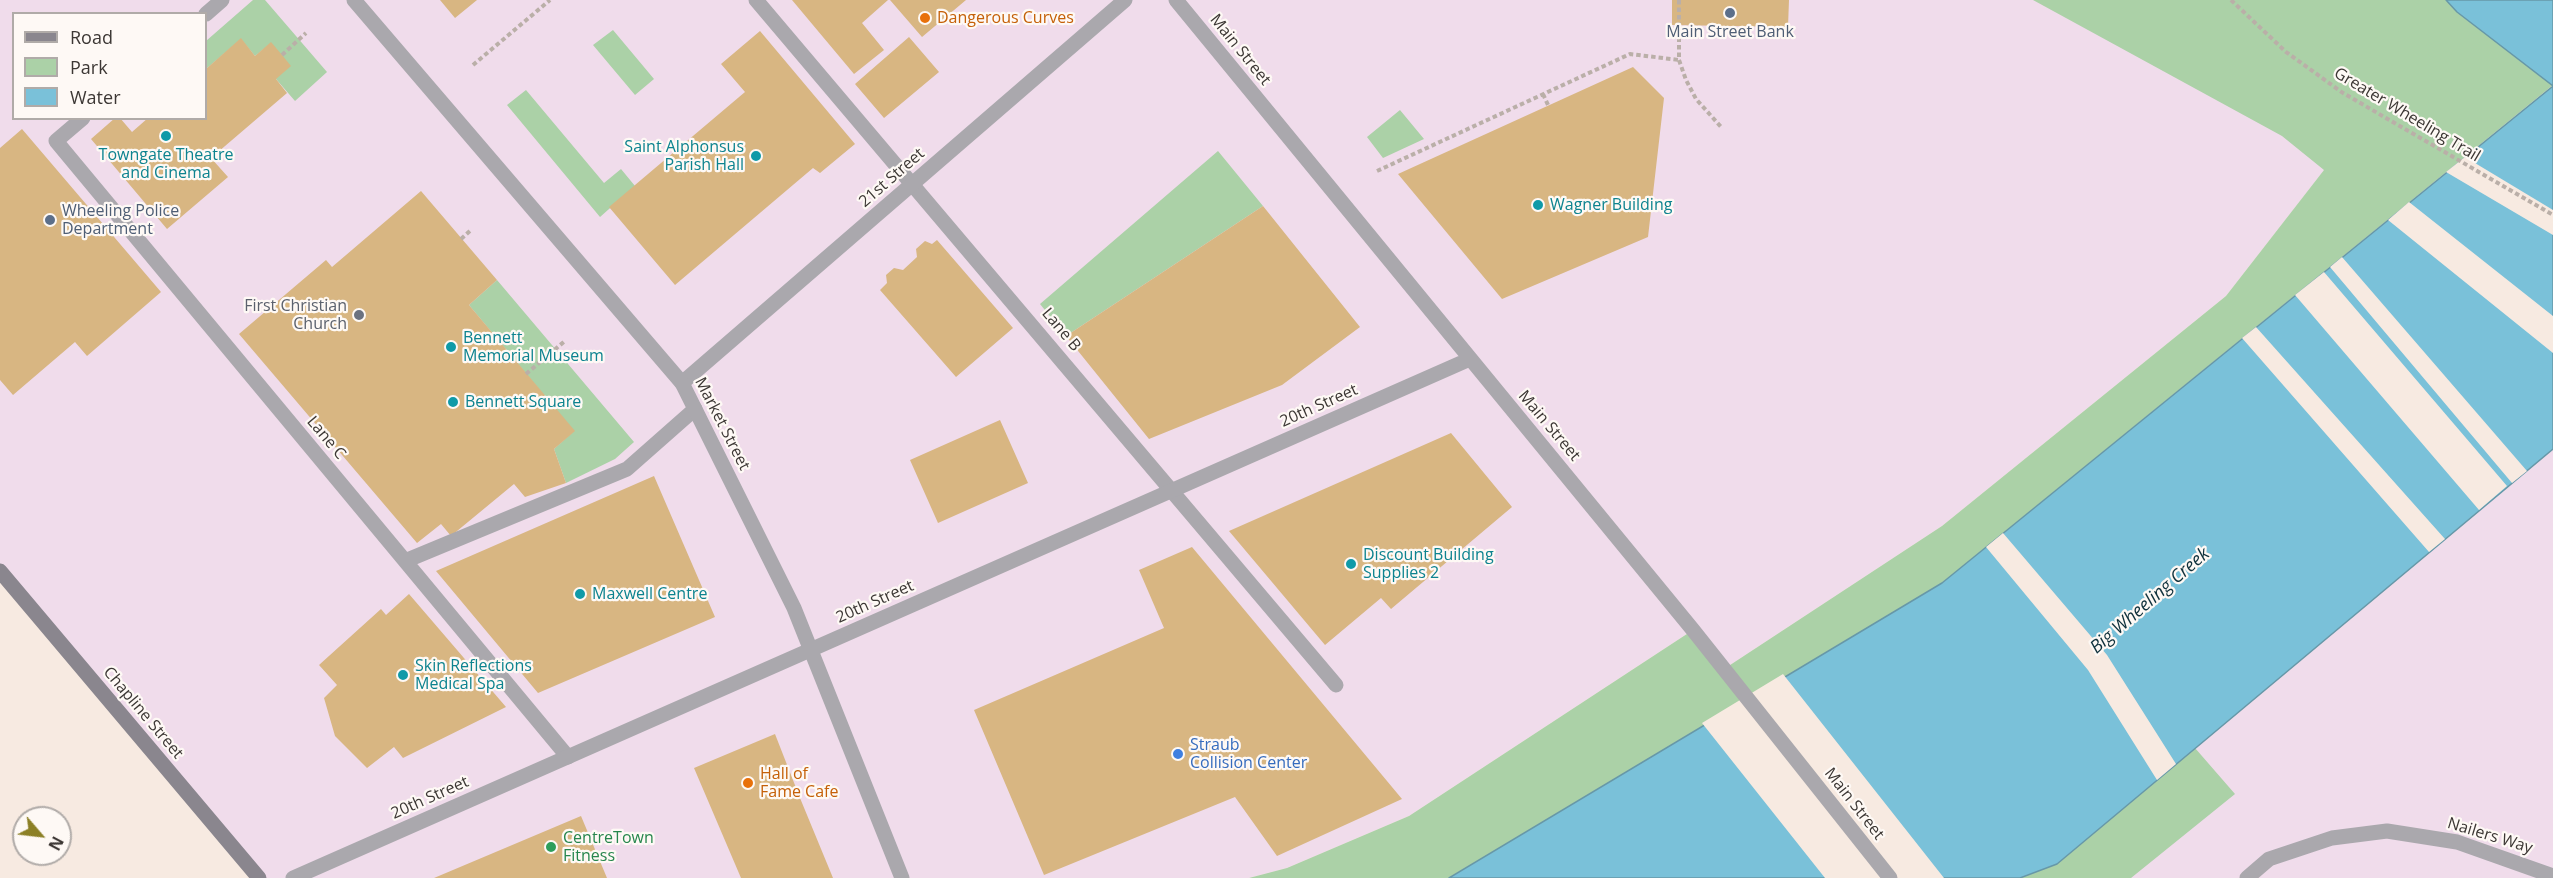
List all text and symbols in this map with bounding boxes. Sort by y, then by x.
marker: Main Street Bank [1723,6,1737,20]
place label: Dangerous Curves [937,8,1074,28]
marker: Dangerous Curves [918,11,932,25]
street label: Main Street [1205,11,1275,89]
legend [12,12,207,120]
place label: Main Street Bank [1666,22,1794,42]
text: Road [70,25,113,49]
text: Park [70,55,108,79]
street label: Greater Wheeling Trail [2330,64,2484,166]
text: Water [70,85,121,109]
marker: Towngate Theatre and Cinema [159,129,173,143]
place label: Saint Alphonsus Parish Hall [624,137,744,175]
street label: 21st Street [855,144,929,212]
place label: Towngate Theatre and Cinema [99,145,233,183]
marker: Saint Alphonsus Parish Hall [749,149,763,163]
place label: Wagner Building [1550,195,1672,215]
marker: Wagner Building [1531,198,1545,212]
place label: Wheeling Police Department [62,201,179,239]
marker: Wheeling Police Department [43,213,57,227]
place label: First Christian Church [244,296,347,334]
street label: Lane B [1037,304,1085,356]
marker: First Christian Church [352,308,366,322]
place label: Bennett Memorial Museum [463,328,604,366]
marker: Bennett Memorial Museum [444,340,458,354]
street label: Market Street [690,374,754,474]
street label: 20th Street [1277,380,1361,432]
street label: Main Street [1514,387,1584,465]
place label: Bennett Square [465,392,581,412]
marker: Bennett Square [446,395,460,409]
street label: Lane C [302,413,350,463]
water label: Big Wheeling Creek [2086,543,2214,659]
place label: Discount Building Supplies 2 [1363,545,1494,583]
marker: Discount Building Supplies 2 [1344,557,1358,571]
street label: 20th Street [833,576,917,628]
place label: Maxwell Centre [592,584,707,604]
marker: Maxwell Centre [573,587,587,601]
place label: Skin Reflections Medical Spa [415,656,532,694]
street label: Chapline Street [99,663,187,763]
marker: Skin Reflections Medical Spa [396,668,410,682]
place label: Straub Collision Center [1190,735,1307,773]
marker: Straub Collision Center [1171,747,1185,761]
place label: Hall of Fame Cafe [760,764,838,802]
street label: Main Street [1820,764,1888,844]
street label: 20th Street [388,772,472,824]
marker: Hall of Fame Cafe [741,776,755,790]
north arrow [12,806,72,866]
street label: Nailers Way [2445,814,2535,858]
place label: CentreTown Fitness [563,828,654,866]
text: N [43,833,69,854]
marker: CentreTown Fitness [544,840,558,854]

